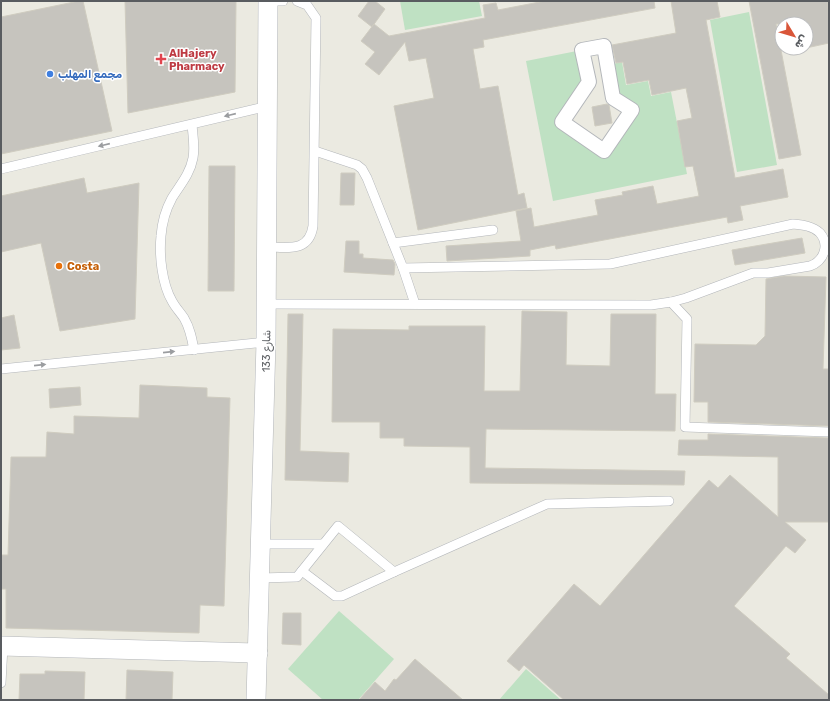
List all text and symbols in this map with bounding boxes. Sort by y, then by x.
north arrow [774,16,814,56]
text: ش [792,32,811,51]
place label: AlHajery Pharmacy [169,47,225,73]
marker: AlHajery Pharmacy [156,54,166,64]
place label: مجمع المهلب [58,68,122,82]
marker: مجمع المهلب [45,69,55,79]
one-way arrow [224,113,237,119]
one-way arrow [98,143,110,149]
place label: Costa [67,260,99,273]
marker: Costa [54,261,64,271]
street label: شارع 133 [260,330,275,372]
one-way arrow [163,349,175,356]
one-way arrow [34,362,46,369]

